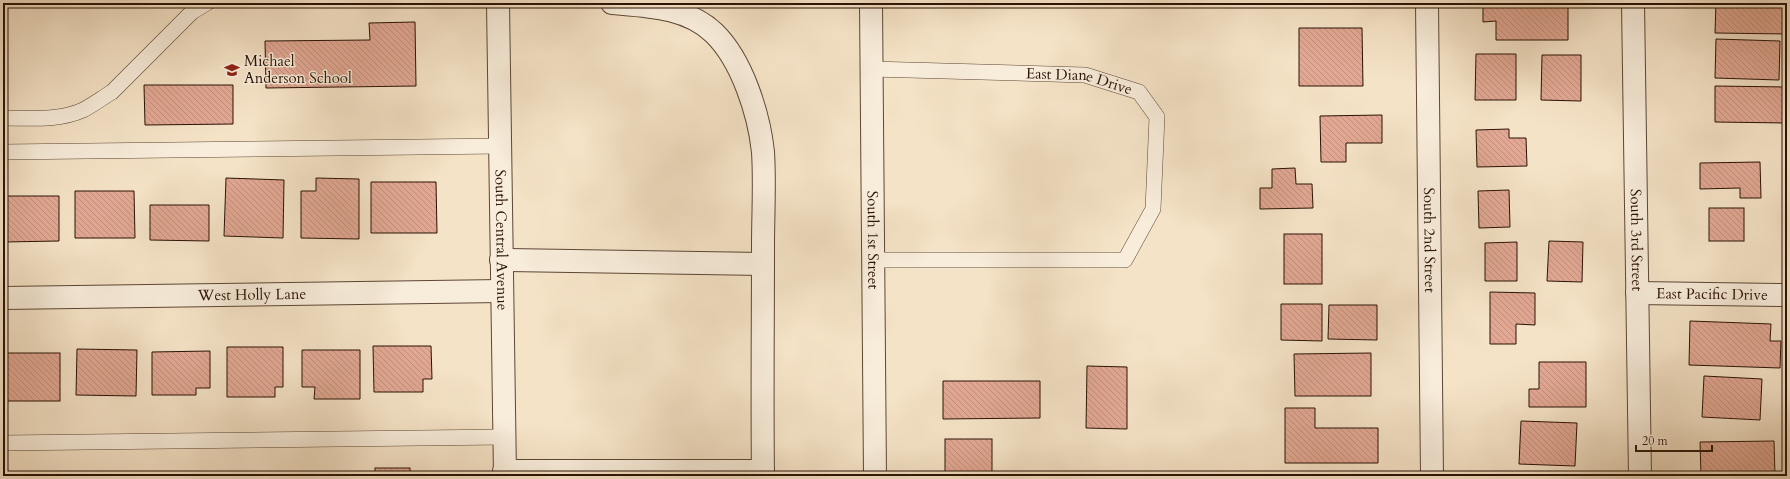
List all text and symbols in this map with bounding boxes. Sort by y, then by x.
place label: Michael Anderson School [244,51,352,88]
school or university icon: Michael Anderson School [223,61,241,79]
street label: East Diane Drive [1026,63,1135,99]
street label: South Central Avenue [490,169,513,311]
street label: South 2nd Street [1419,187,1440,293]
street label: South 3rd Street [1626,189,1647,291]
street label: South 1st Street [863,191,883,290]
street label: East Pacific Drive [1656,283,1768,305]
street label: West Holly Lane [197,284,306,305]
scale bar [1636,427,1712,453]
text: 20 m [1642,433,1669,449]

